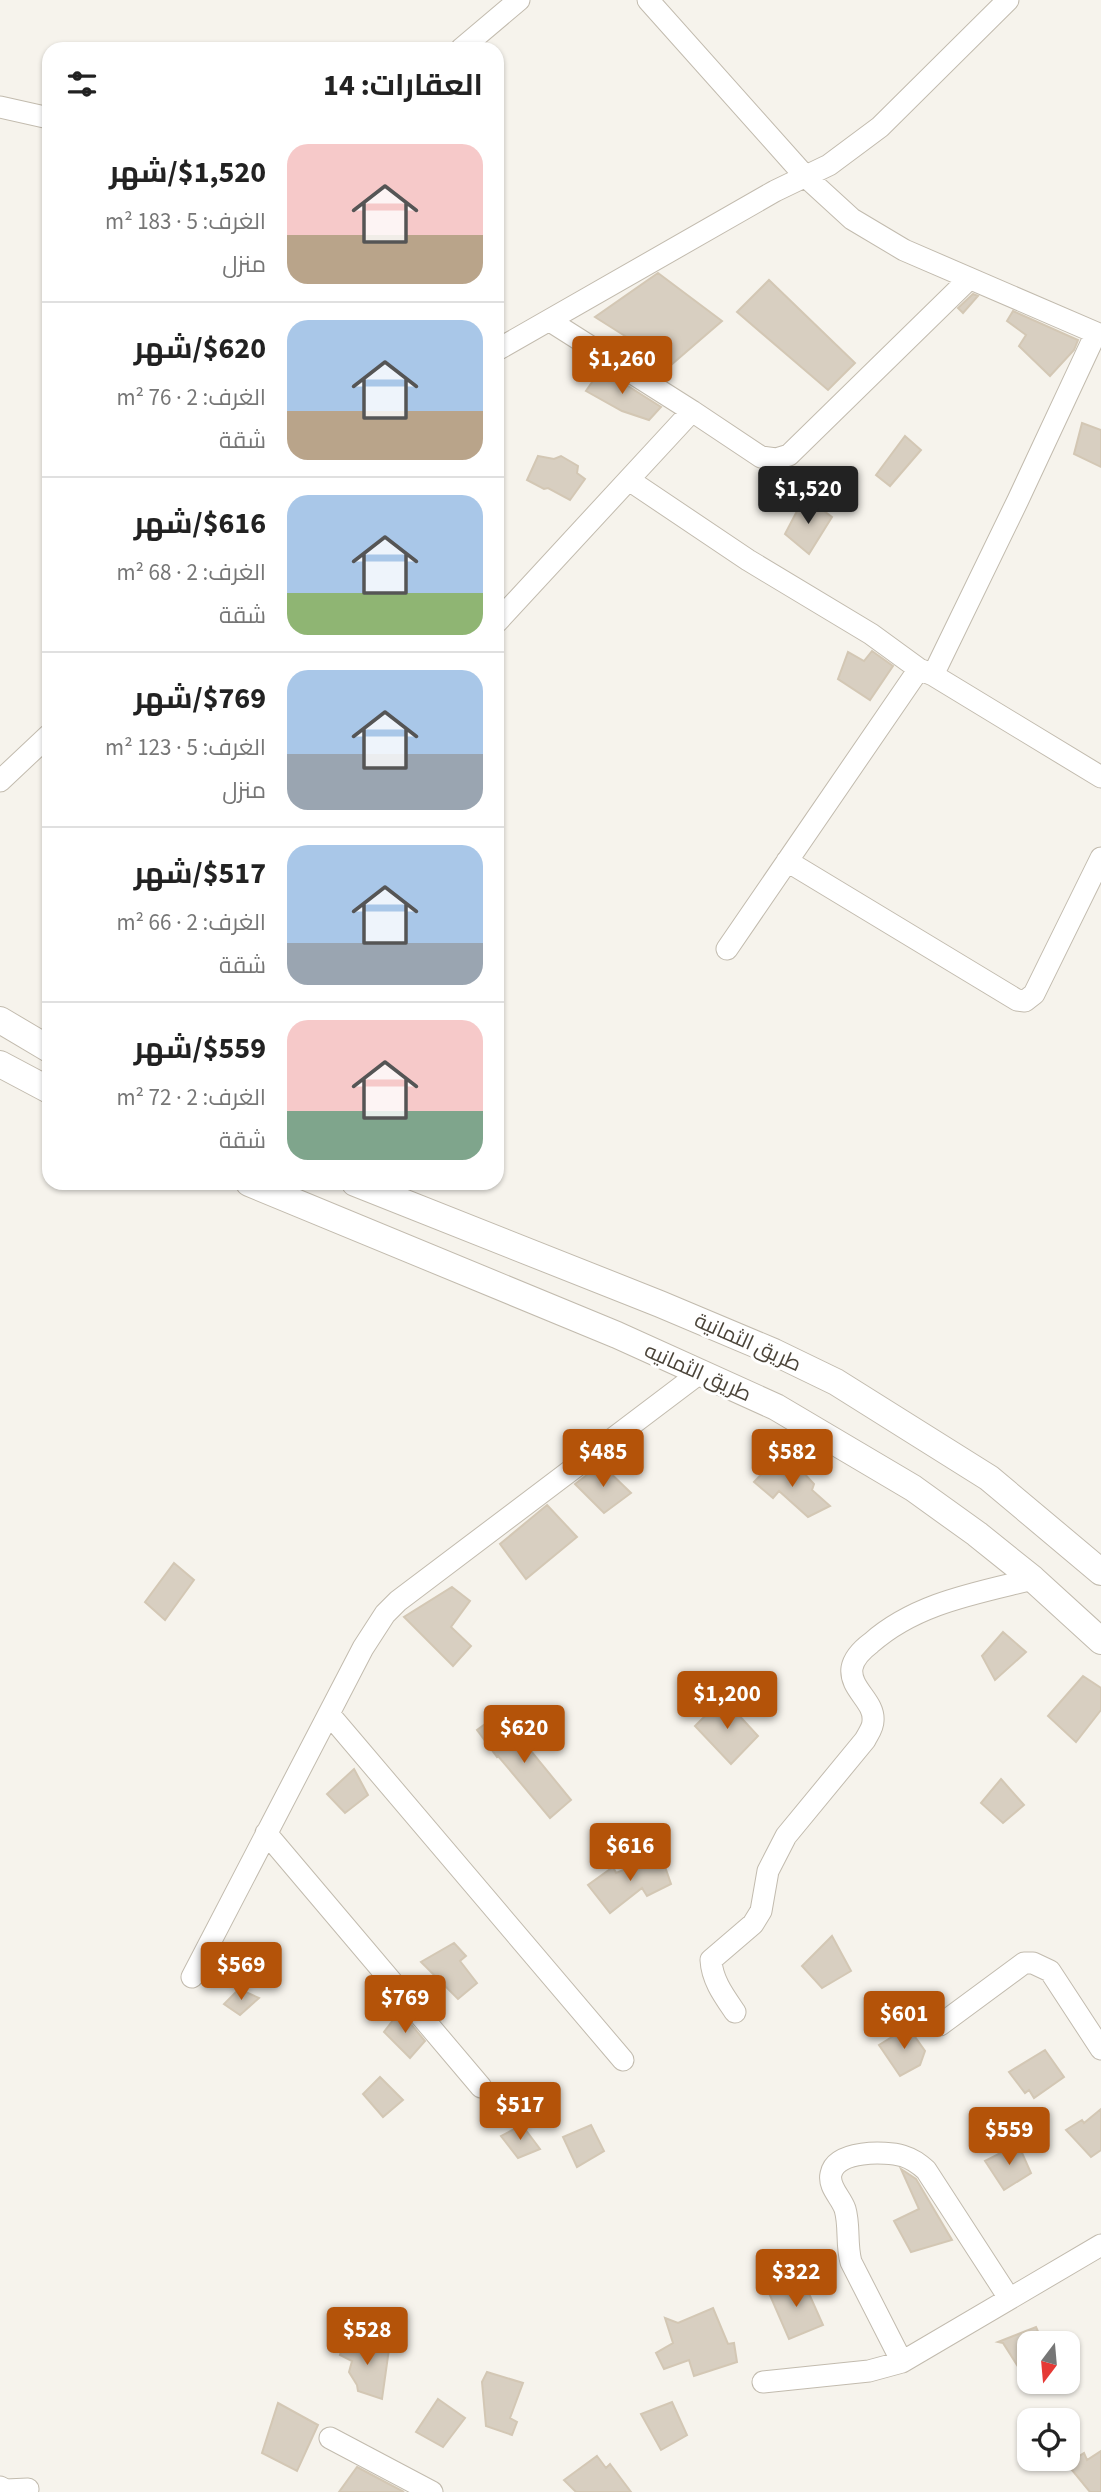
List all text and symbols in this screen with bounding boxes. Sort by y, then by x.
text: العقارات: 14 [323,64,483,107]
icon: filters [63,65,101,103]
text: $1,520/شهر [109,151,266,194]
icon: home [343,172,427,256]
text: الغرف: 5 · 183 m² [105,205,266,238]
text: منزل [222,248,266,281]
text: $620/شهر [134,327,266,370]
pin: $1,260 [565,336,679,396]
text: $1,260 [588,342,656,375]
icon: home [343,348,427,432]
text: الغرف: 2 · 76 m² [116,381,266,414]
text: شقة [219,424,266,457]
pin: $1,520 [751,466,865,526]
text: $1,520 [774,472,842,505]
text: $616/شهر [134,502,266,545]
icon: home [343,523,427,607]
text: الغرف: 2 · 68 m² [116,556,266,589]
text: شقة [219,599,266,632]
text: $769/شهر [134,677,266,720]
icon: home [343,698,427,782]
text: الغرف: 5 · 123 m² [105,731,266,764]
text: منزل [222,774,266,807]
text: $517/شهر [134,852,266,895]
icon: home [343,873,427,957]
text: الغرف: 2 · 66 m² [116,906,266,939]
text: شقة [219,949,266,982]
text: $559/شهر [134,1027,266,1070]
icon: home [343,1048,427,1132]
text: الغرف: 2 · 72 m² [116,1081,266,1114]
text: شقة [219,1124,266,1157]
street label: طريق الثمانية [690,1305,806,1379]
street label: طريق الثمانيه [640,1335,756,1409]
pin: $485 [562,1430,644,1489]
pin: $582 [751,1430,833,1489]
text: $485 [579,1435,627,1468]
text: $582 [768,1435,816,1468]
pin: $1,200 [670,1672,784,1731]
text: $1,200 [693,1677,761,1710]
pin: $620 [483,1706,565,1765]
text: $620 [500,1711,548,1744]
pin: $616 [589,1824,671,1883]
text: $616 [606,1829,654,1862]
pin: $569 [200,1942,282,2002]
text: $569 [217,1948,265,1981]
pin: $769 [364,1976,446,2035]
text: $769 [381,1981,429,2014]
pin: $601 [863,1992,945,2051]
text: $601 [880,1997,928,2030]
pin: $517 [479,2082,561,2142]
text: $517 [496,2088,544,2121]
pin: $559 [968,2108,1050,2167]
text: $559 [985,2113,1033,2146]
pin: $322 [755,2250,837,2309]
text: $322 [772,2255,820,2288]
pin: $528 [326,2308,408,2367]
text: $528 [343,2313,391,2346]
north arrow [1017,2331,1080,2394]
map controls [1017,2331,1080,2471]
button: locate [1017,2408,1080,2471]

